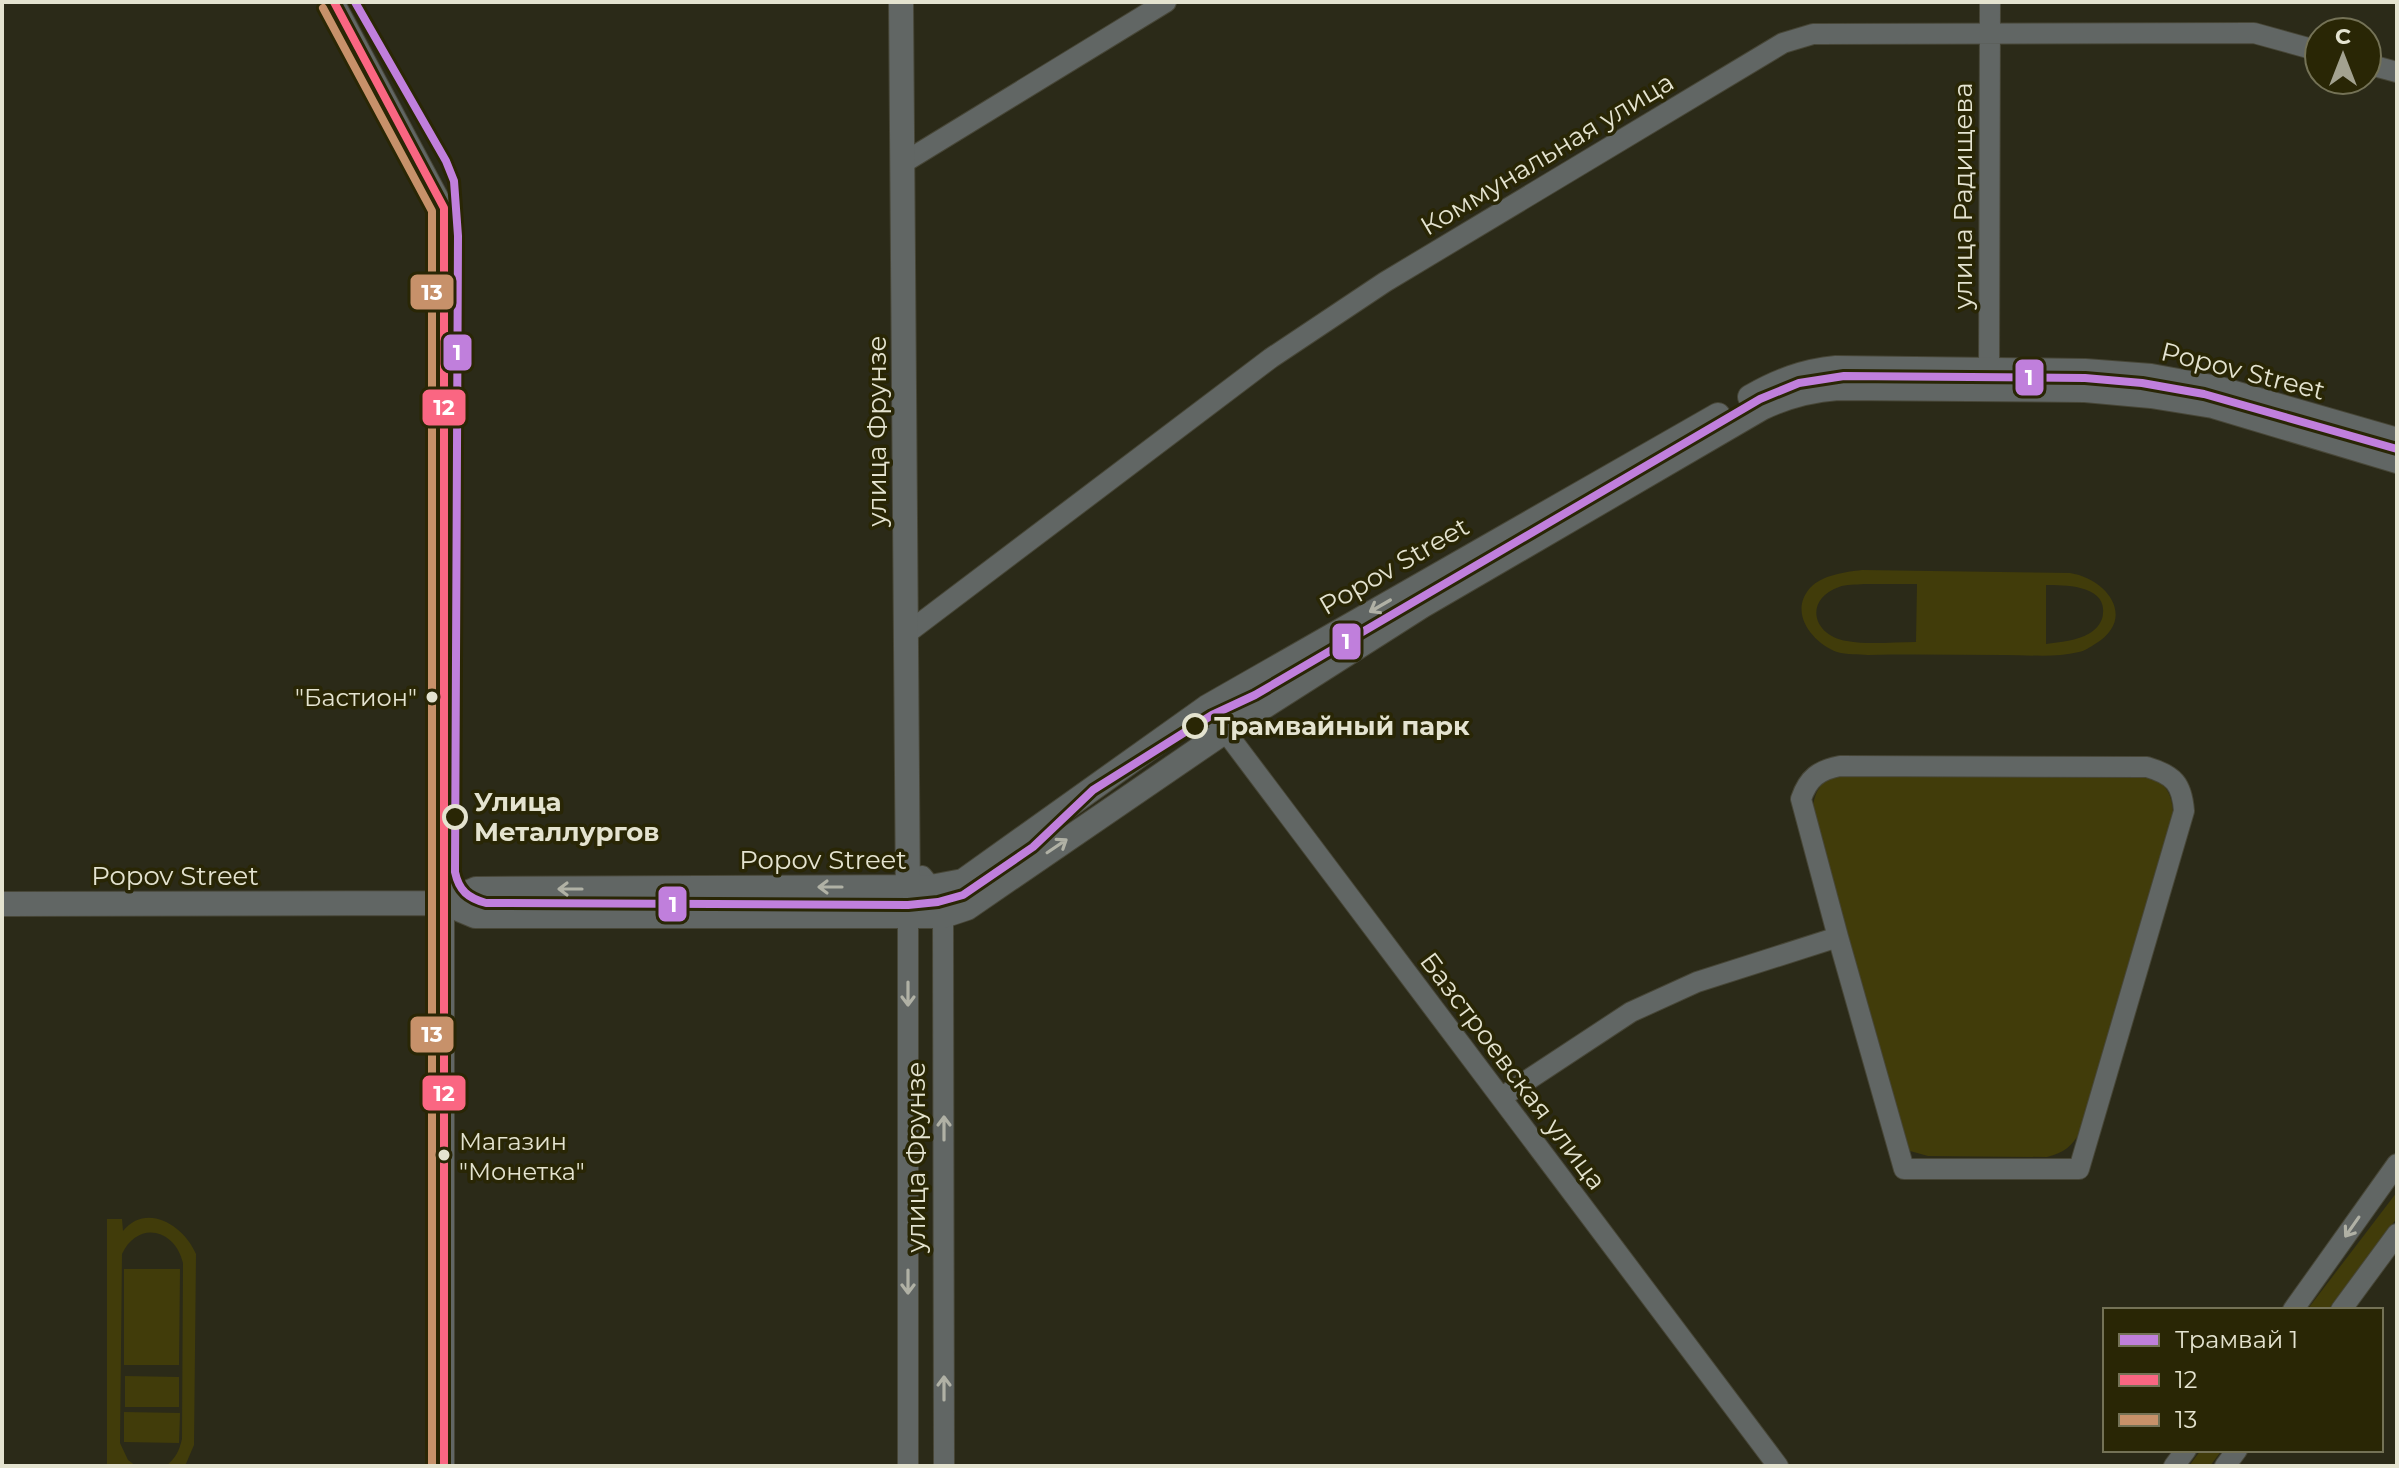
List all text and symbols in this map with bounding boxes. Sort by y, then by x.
north arrow [2303,16,2383,96]
text: С [2335,23,2351,50]
street label: Коммунальная улица [1415,66,1679,242]
street label: улица Радищева [1947,82,1979,311]
line badge: 13 [409,273,455,311]
text: 13 [421,279,443,306]
line badge: 1 [442,333,473,372]
street label: улица Фрунзе [861,335,893,528]
street label: Popov Street [2158,335,2328,407]
text: 1 [453,339,461,366]
line badge: 1 [2014,358,2045,397]
text: 1 [2025,364,2033,391]
line badge: 12 [421,388,467,427]
text: 12 [433,394,455,421]
street label: Popov Street [1313,510,1475,622]
one-way arrow [1369,599,1393,614]
line badge: 1 [1331,622,1362,661]
text: 1 [1342,628,1350,655]
place label: "Бастион" [295,683,417,712]
marker: "Бастион" [424,689,440,705]
place label: Трамвайный парк [1214,710,1470,742]
marker: Трамвайный парк [1183,714,1207,738]
place label: Улица Металлургов [474,786,660,848]
marker: Улица Металлургов [443,805,467,829]
one-way arrow [1046,838,1068,854]
street label: Popov Street [739,844,907,876]
street label: Popov Street [91,860,259,892]
one-way arrow [817,880,844,895]
one-way arrow [557,881,584,897]
line badge: 1 [657,885,688,923]
text: 1 [669,891,677,918]
street label: Базстроевская улица [1413,946,1613,1196]
one-way arrow [900,980,916,1007]
line badge: 13 [409,1015,455,1054]
text: 13 [421,1021,443,1048]
street label: улица Фрунзе [900,1061,932,1254]
line badge: 12 [421,1074,467,1112]
text: 12 [433,1080,455,1107]
one-way arrow [936,1115,952,1142]
place label: Магазин "Монетка" [459,1127,585,1186]
marker: Магазин "Монетка" [436,1147,452,1163]
one-way arrow [2344,1216,2360,1238]
one-way arrow [900,1268,916,1295]
legend [2103,1308,2383,1452]
text: Трамвай 1 [2175,1325,2298,1354]
text: 12 [2175,1365,2197,1394]
one-way arrow [936,1375,952,1402]
text: 13 [2175,1405,2197,1434]

